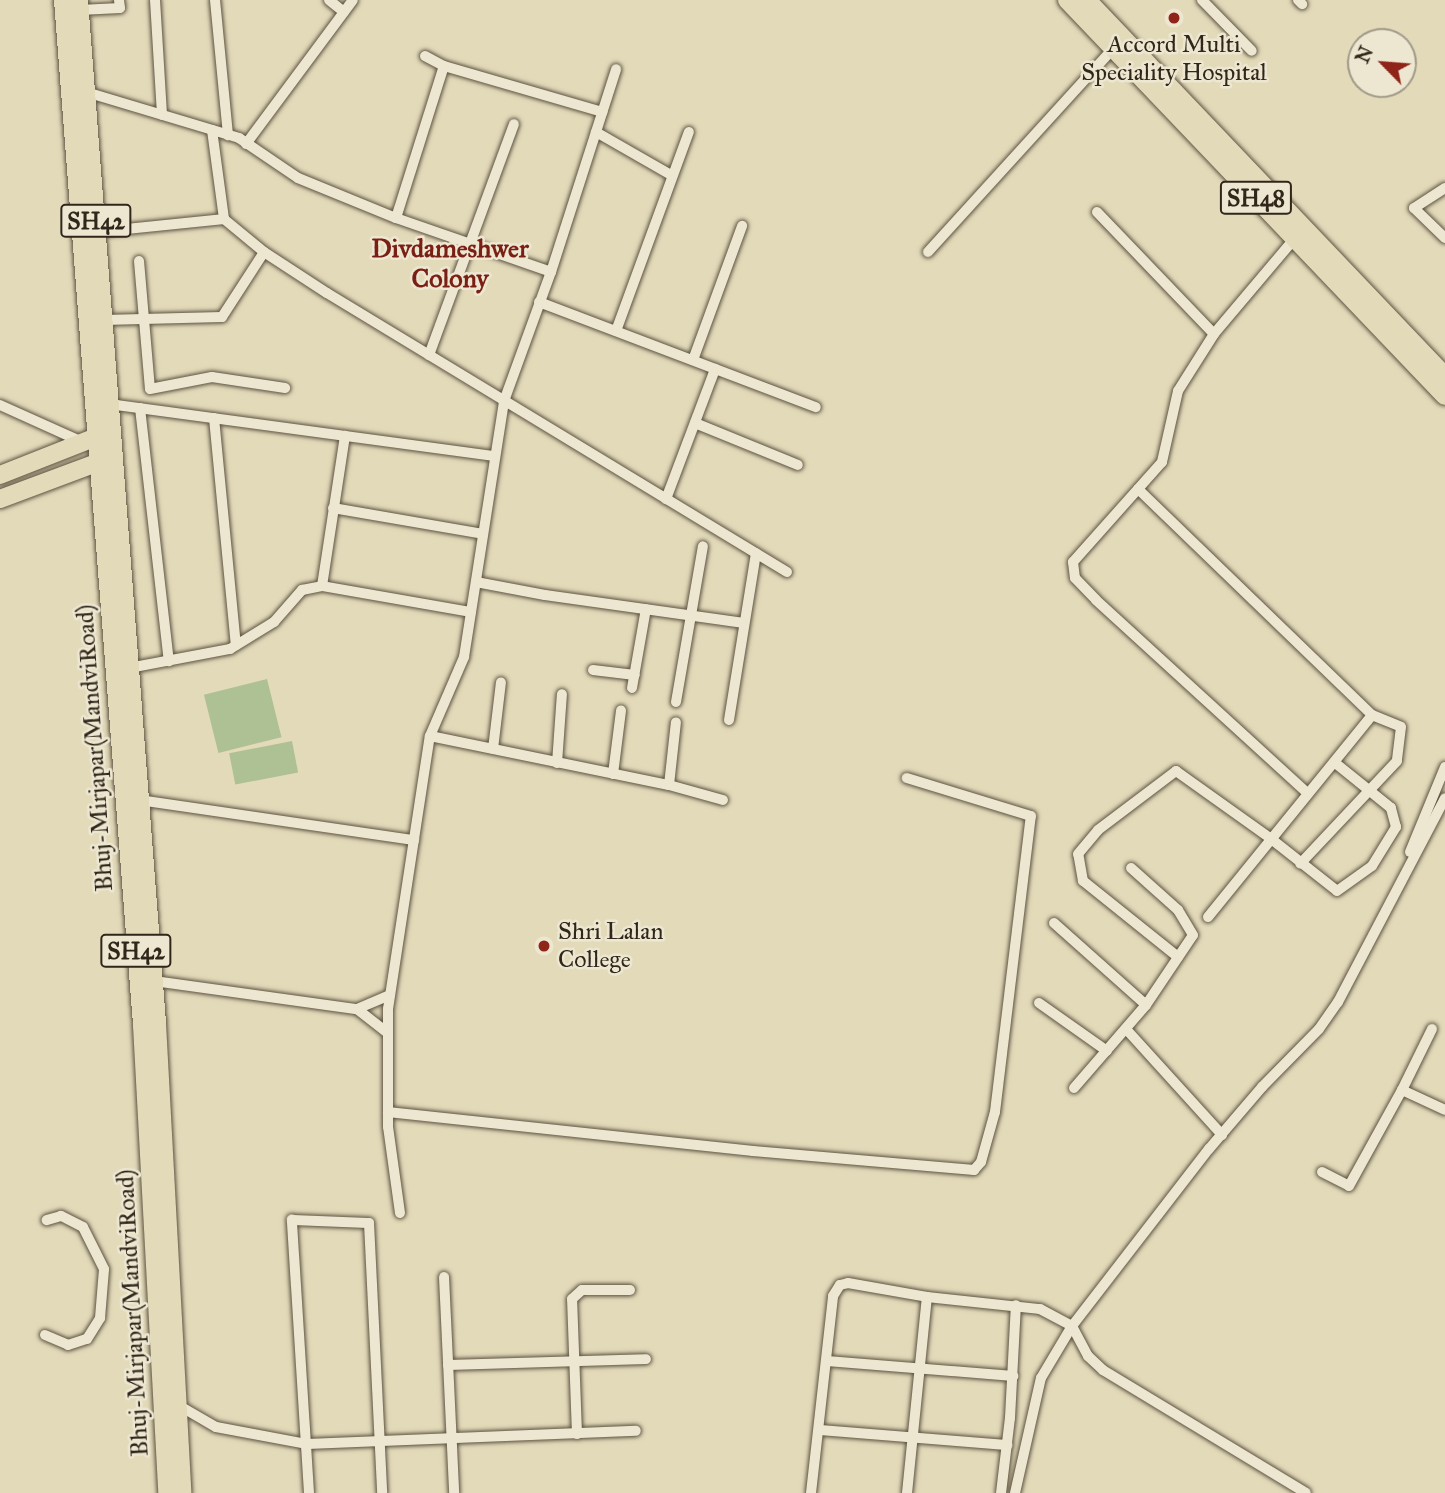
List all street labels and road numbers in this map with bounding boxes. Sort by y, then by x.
road number: SH48 [1219,178,1293,218]
road number: SH42 [59,202,133,241]
street label: Bhuj-Mirjapar(MandviRoad) [71,604,119,892]
road number: SH42 [99,932,173,970]
street label: Bhuj-Mirjapar(MandviRoad) [111,1169,155,1457]

